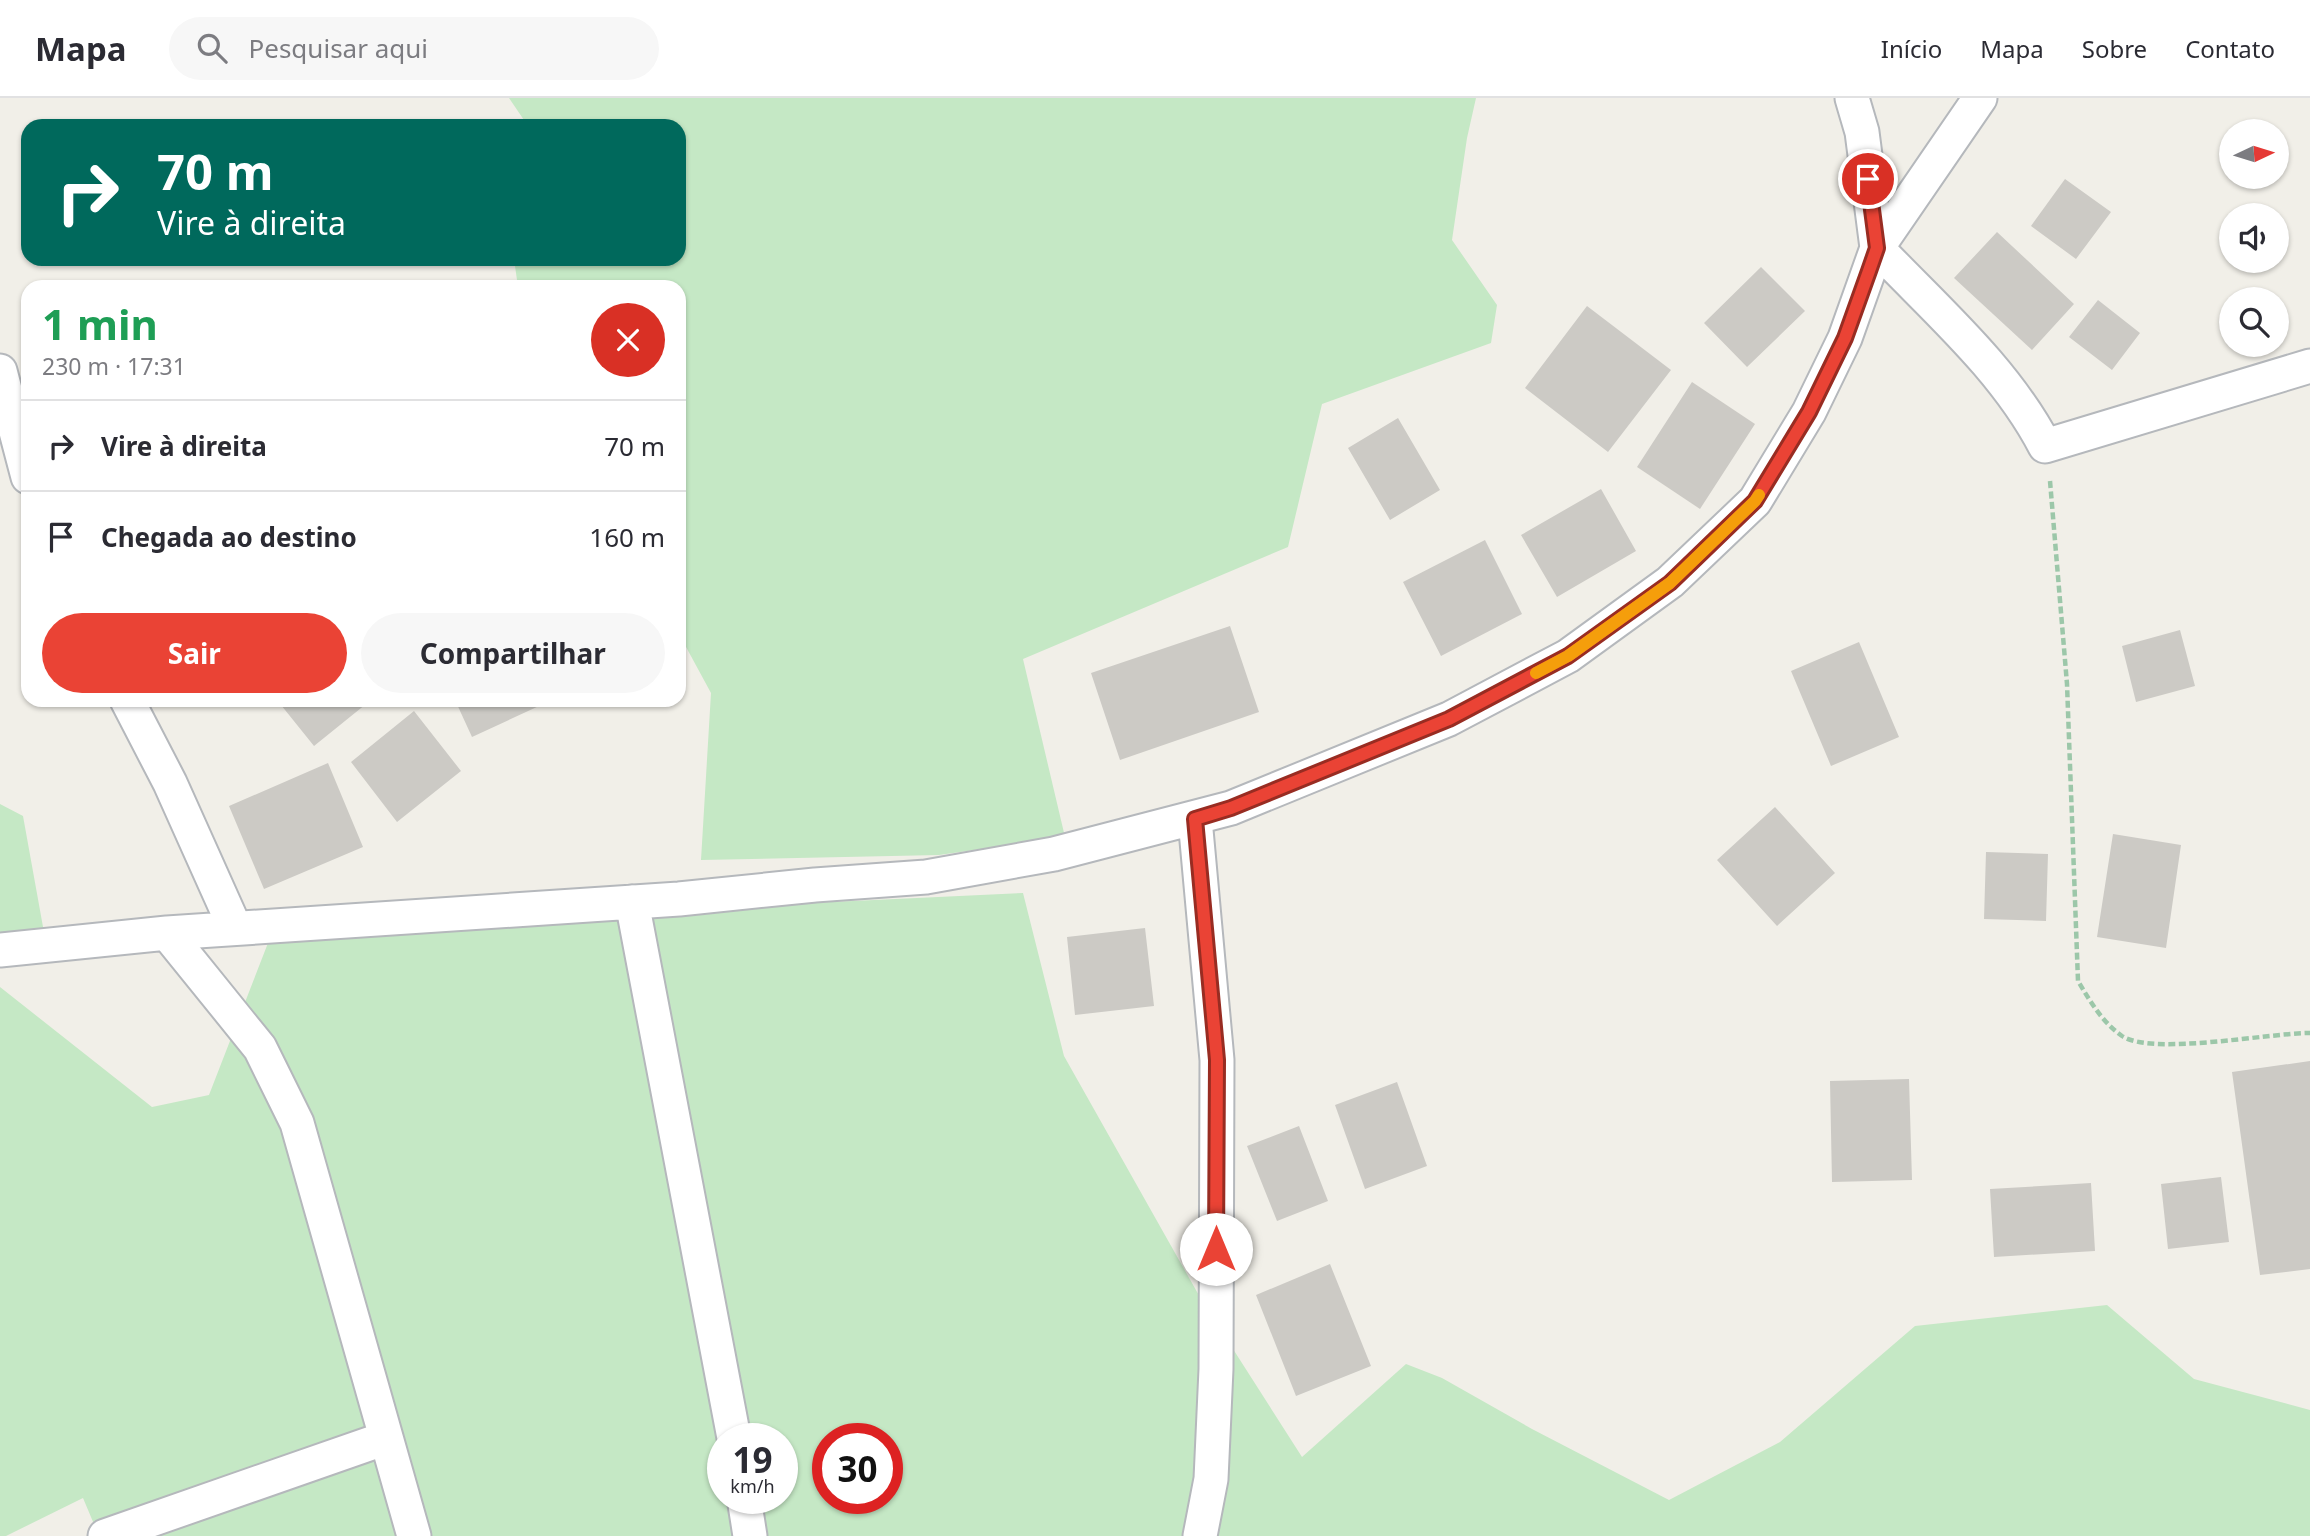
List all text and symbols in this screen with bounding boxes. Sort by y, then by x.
search box [169,17,659,80]
text: Mapa [35,26,127,71]
icon: search [193,29,231,67]
text: Pesquisar aqui [249,30,428,66]
text: Início [1881,32,1942,65]
text: Mapa [1980,32,2044,65]
text: Sobre [2082,32,2147,65]
text: Contato [2185,32,2275,65]
north arrow [2219,119,2289,189]
map controls [2219,119,2289,357]
text: 70 m [157,138,274,204]
icon: right [42,147,133,238]
pin [1838,149,1898,209]
icon: arrive [1849,160,1887,198]
text: Vire à direita [157,201,346,244]
button: sound [2219,203,2289,273]
button: search [2219,287,2289,357]
text: 1 min [42,295,158,352]
button: close [591,303,665,377]
text: 230 m · 17:31 [42,350,186,382]
icon: right [42,427,80,465]
text: Vire à direita [101,428,267,464]
text: 70 m [604,428,665,464]
icon: arrive [42,518,80,556]
text: Chegada ao destino [101,519,357,555]
text: 160 m [589,519,665,555]
button: Sair [42,613,347,693]
button: Compartilhar [361,613,665,693]
position arrow [1179,1212,1253,1286]
speed limit sign: 30 [812,1423,903,1514]
text: 19 [732,1436,773,1483]
text: km/h [730,1474,775,1498]

